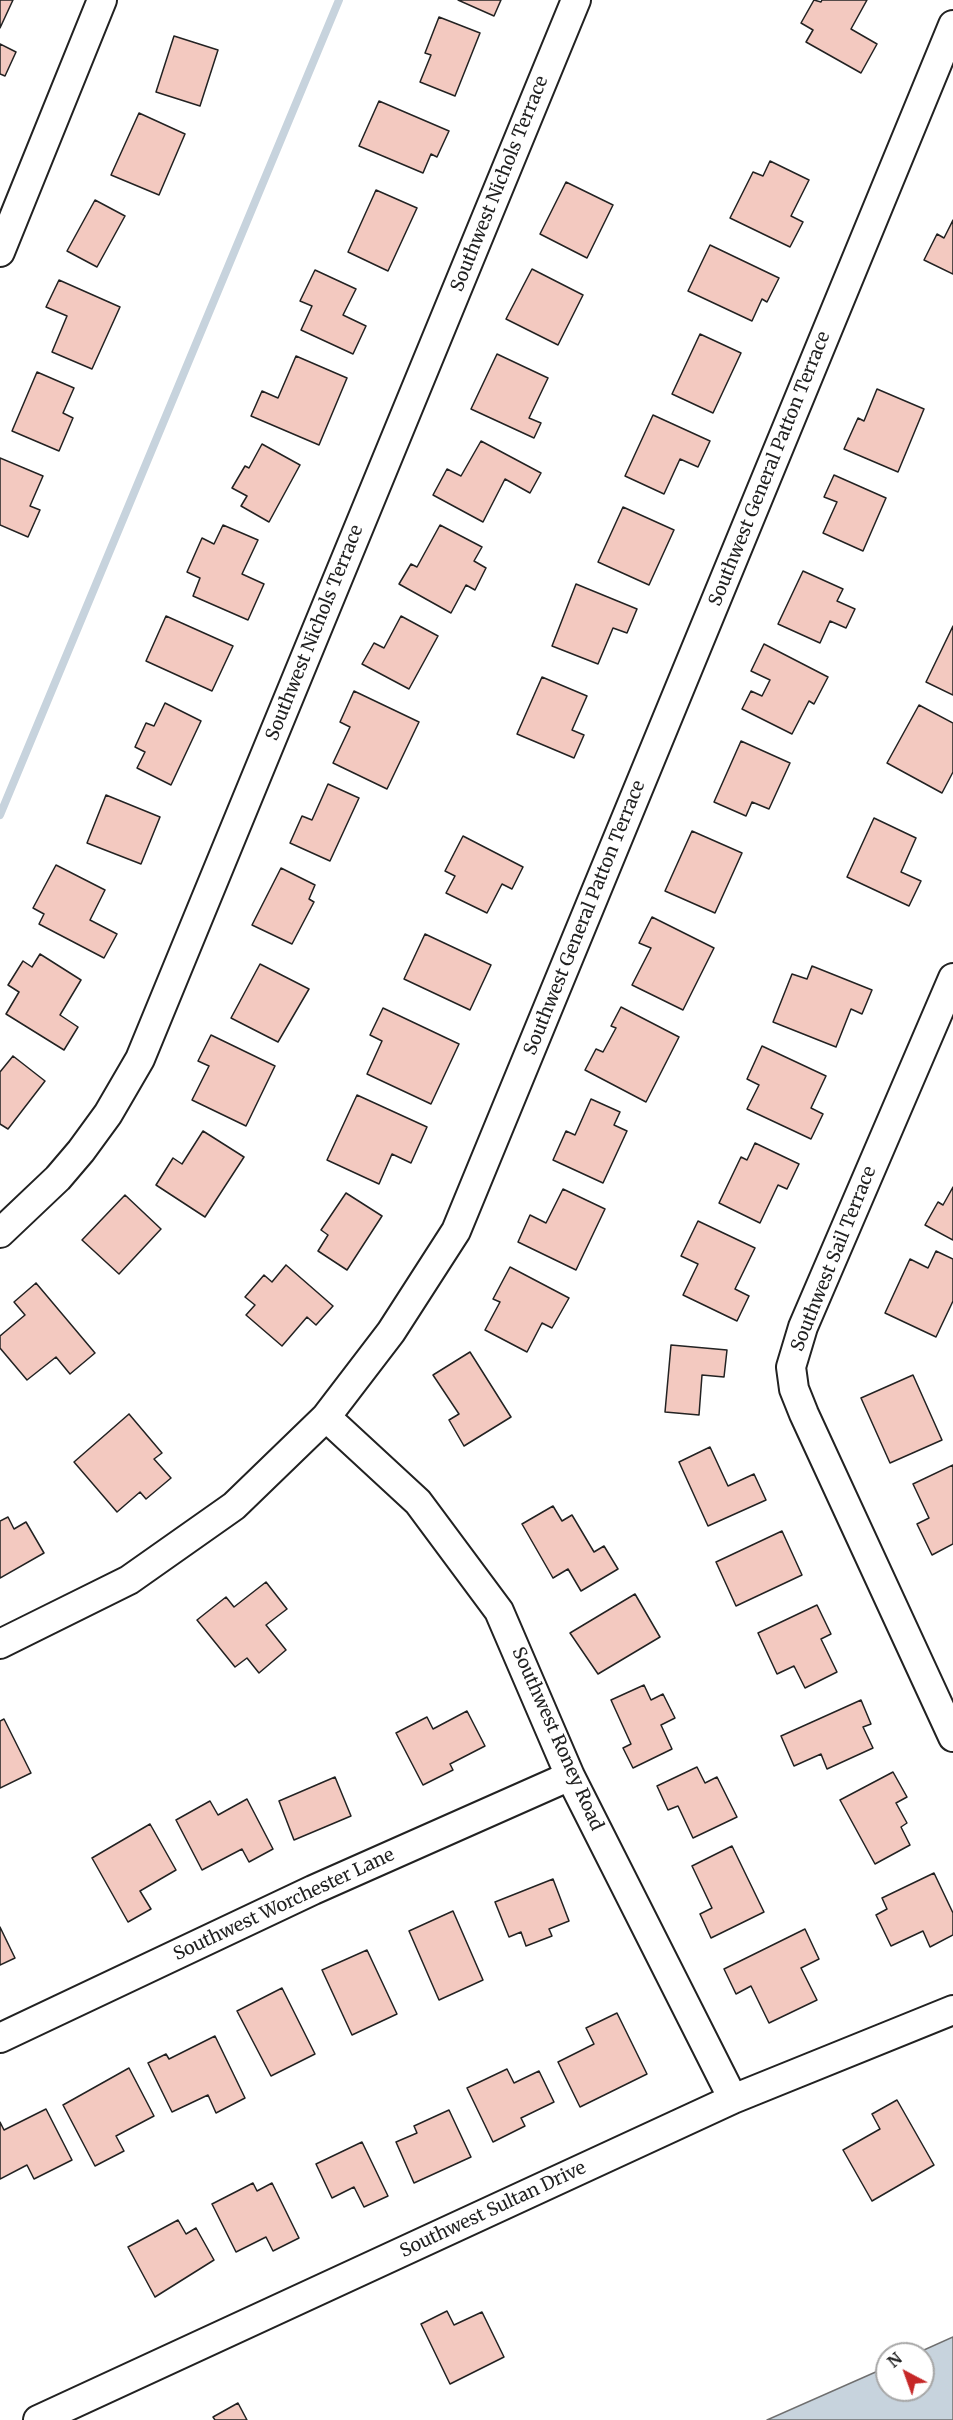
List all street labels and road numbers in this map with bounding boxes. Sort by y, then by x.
street label: Southwest Nichols Terrace [447,73,553,295]
street label: Southwest General Patton Terrace [705,329,835,609]
street label: Southwest Nichols Terrace [262,522,368,744]
street label: Southwest General Patton Terrace [520,778,650,1058]
street label: Southwest Sail Terrace [787,1163,881,1355]
street label: Southwest Roney Road [507,1644,607,1834]
street label: Southwest Worchester Lane [170,1844,398,1966]
street label: Southwest Sultan Drive [397,2157,589,2263]

